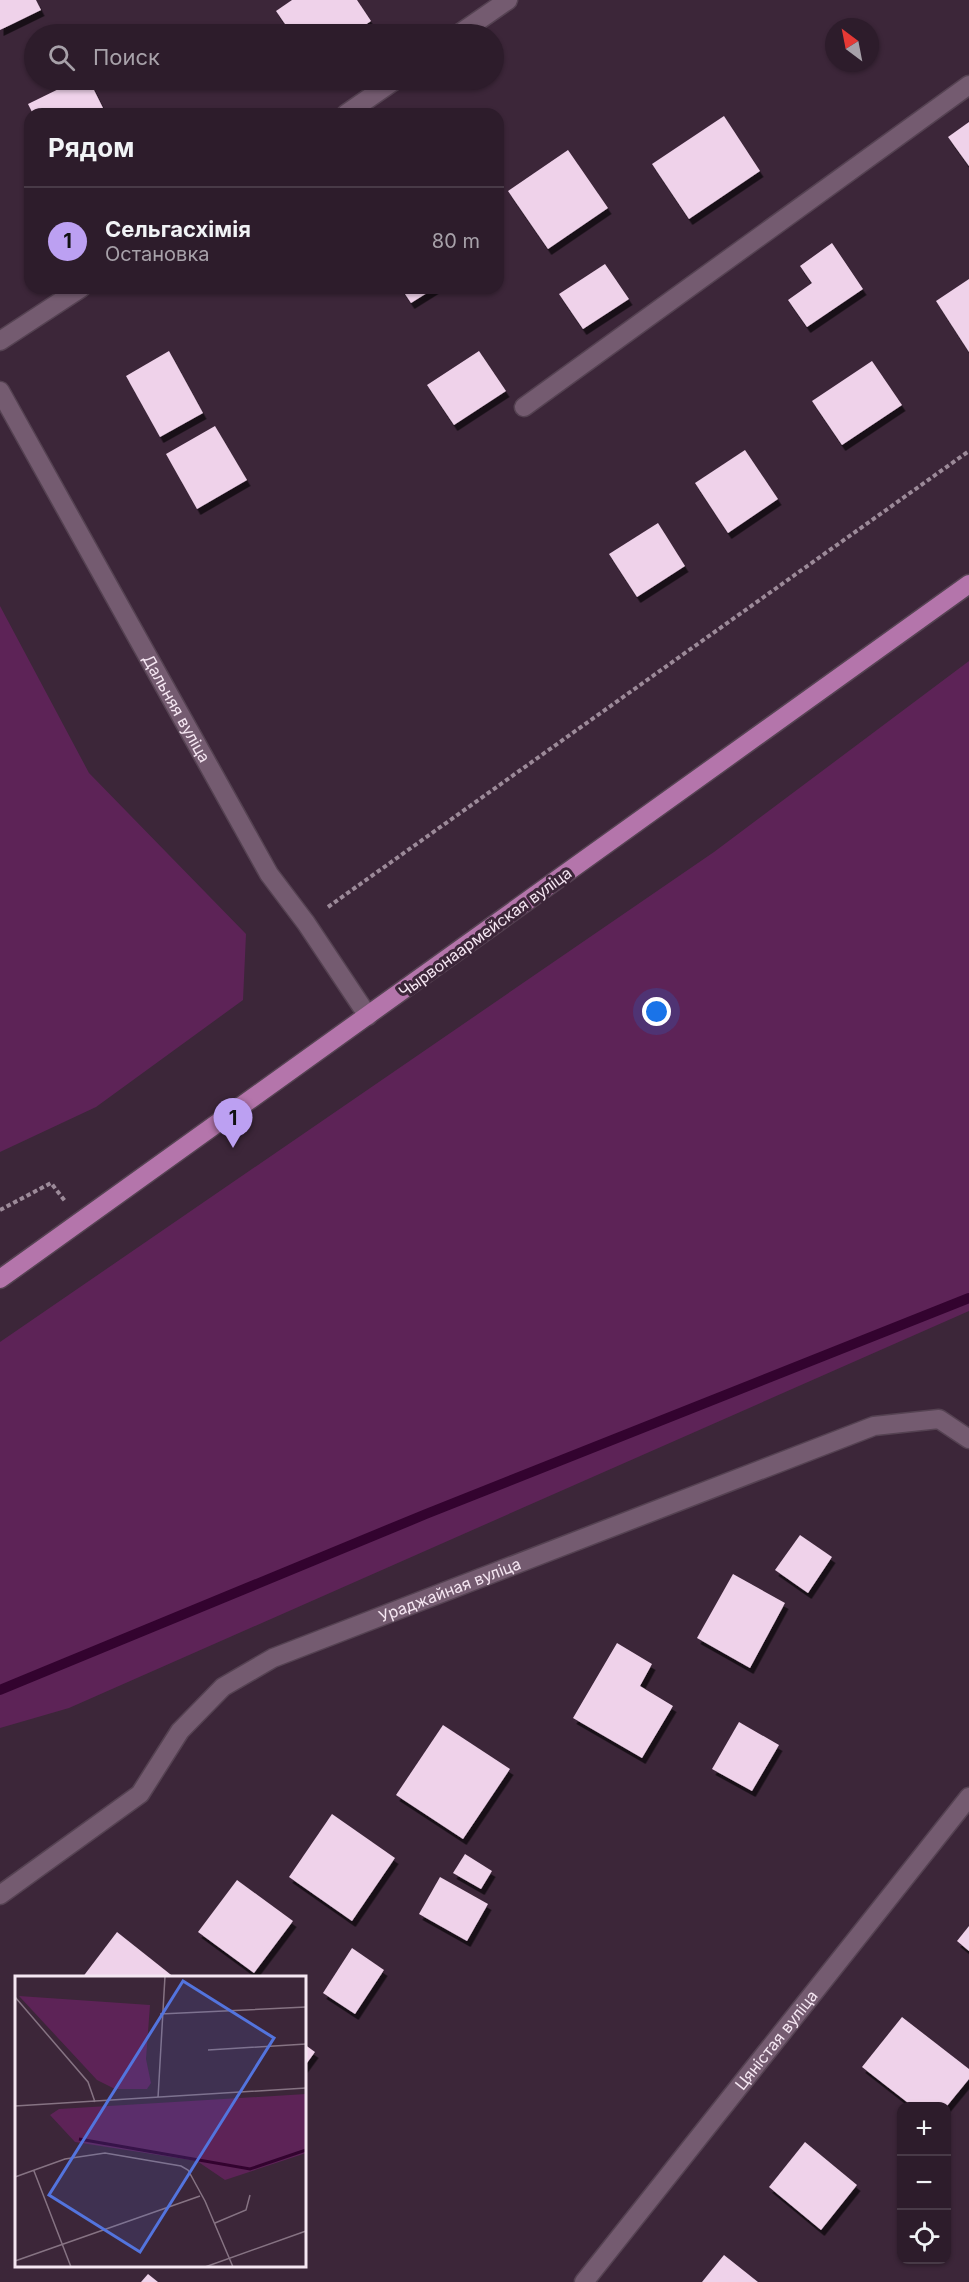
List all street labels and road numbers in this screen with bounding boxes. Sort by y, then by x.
street label: Дальняя вуліца [138,650,215,766]
street label: Чырвонаармейская вуліца [395,863,575,1001]
street label: Ураджайная вуліца [376,1553,524,1626]
street label: Цяністая вуліца [730,1986,822,2094]

